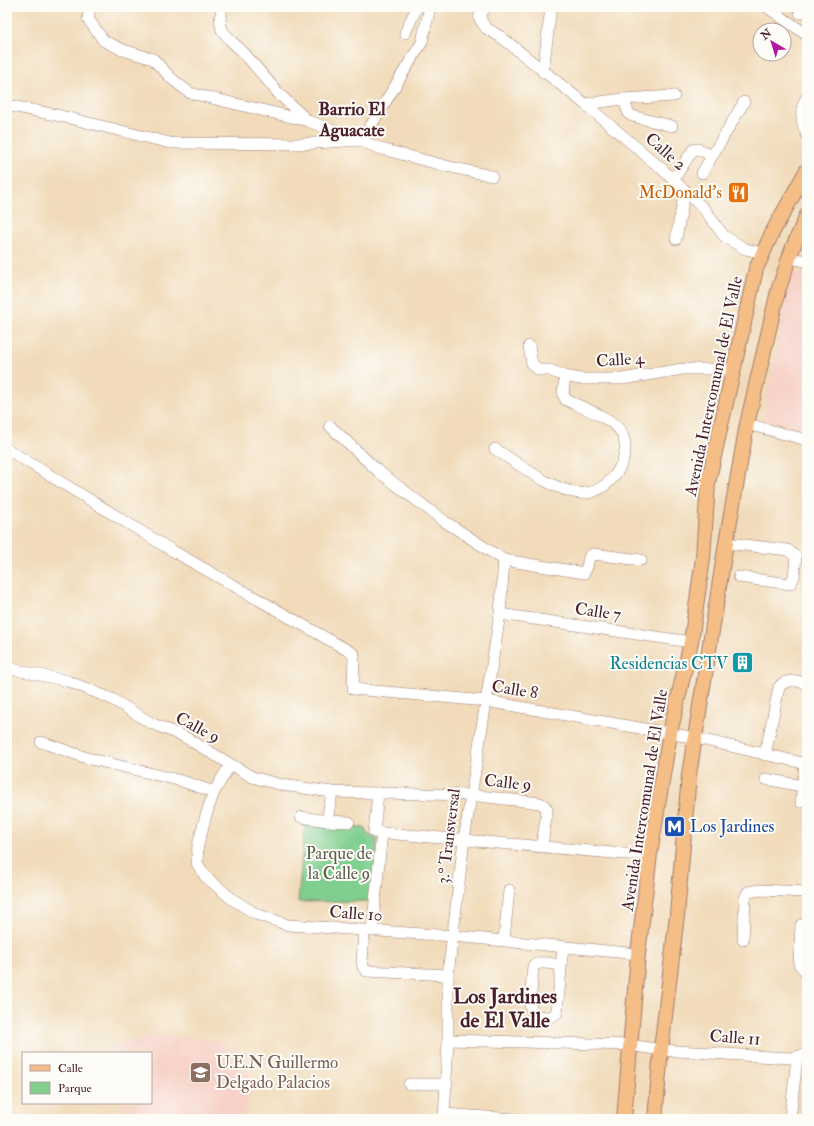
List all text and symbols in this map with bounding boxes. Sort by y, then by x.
north arrow [752,22,792,62]
text: N [757,26,775,43]
district label: Barrio El Aguacate [318,98,386,142]
street label: Calle 2 [641,128,691,175]
restaurant icon: McDonald's [725,179,751,205]
place label: McDonald's [639,182,722,203]
street label: Avenida Intercomunal de El Valle [680,274,747,499]
street label: Calle 4 [595,347,645,372]
street label: Calle 7 [573,598,623,625]
building icon: Residencias CTV [730,650,756,676]
place label: Residencias CTV [610,653,729,674]
street label: Calle 8 [490,675,540,704]
street label: Avenida Intercomunal de El Valle [616,688,672,913]
street label: Calle 9 [172,707,224,748]
street label: Calle 9 [483,770,533,795]
street label: 3.° Transversal [432,787,465,885]
metro station icon: Los Jardines [662,813,688,839]
place label: Los Jardines [690,816,774,838]
park label: Parque de la Calle 9 [306,843,372,884]
street label: Calle 10 [329,901,383,926]
district label: Los Jardines de El Valle [453,983,557,1034]
street label: Calle 11 [709,1025,761,1050]
legend [22,1052,152,1104]
place label: U.E.N Guillermo Delgado Palacios [216,1052,338,1093]
school or university icon: U.E.N Guillermo Delgado Palacios [187,1059,213,1085]
text: Calle [58,1061,83,1076]
text: Parque [58,1081,92,1096]

